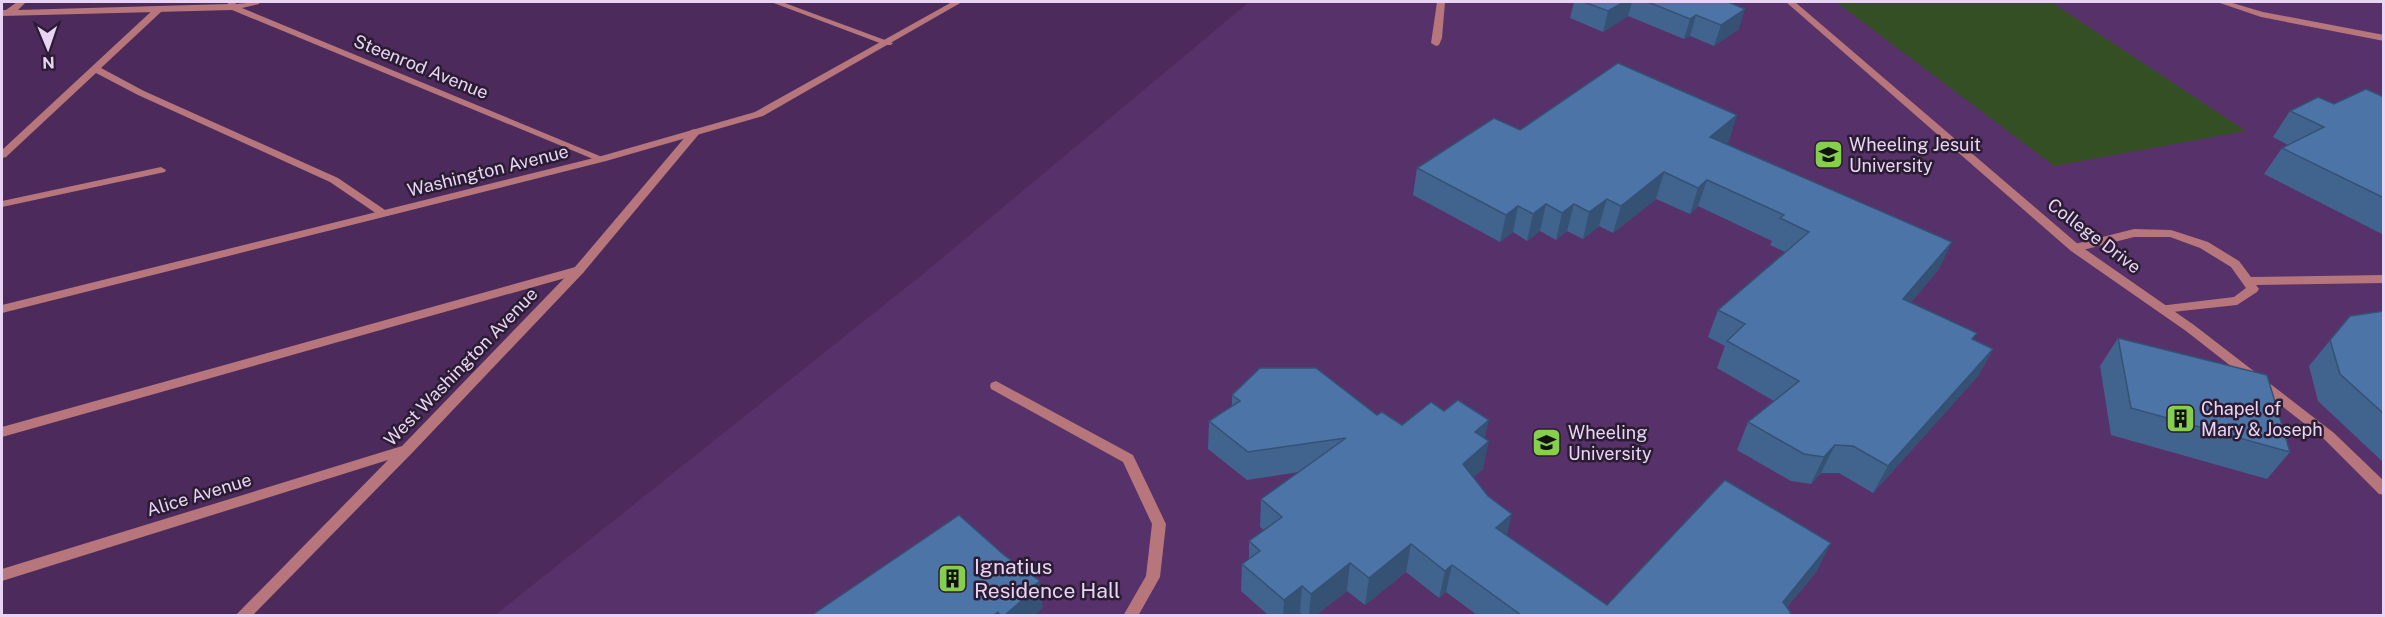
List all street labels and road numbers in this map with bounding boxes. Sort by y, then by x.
street label: Steenrod Avenue [351,30,492,103]
street label: Washington Avenue [405,140,571,201]
street label: College Drive [2044,194,2145,277]
street label: West Washington Avenue [380,283,542,450]
street label: Alice Avenue [144,469,254,520]

